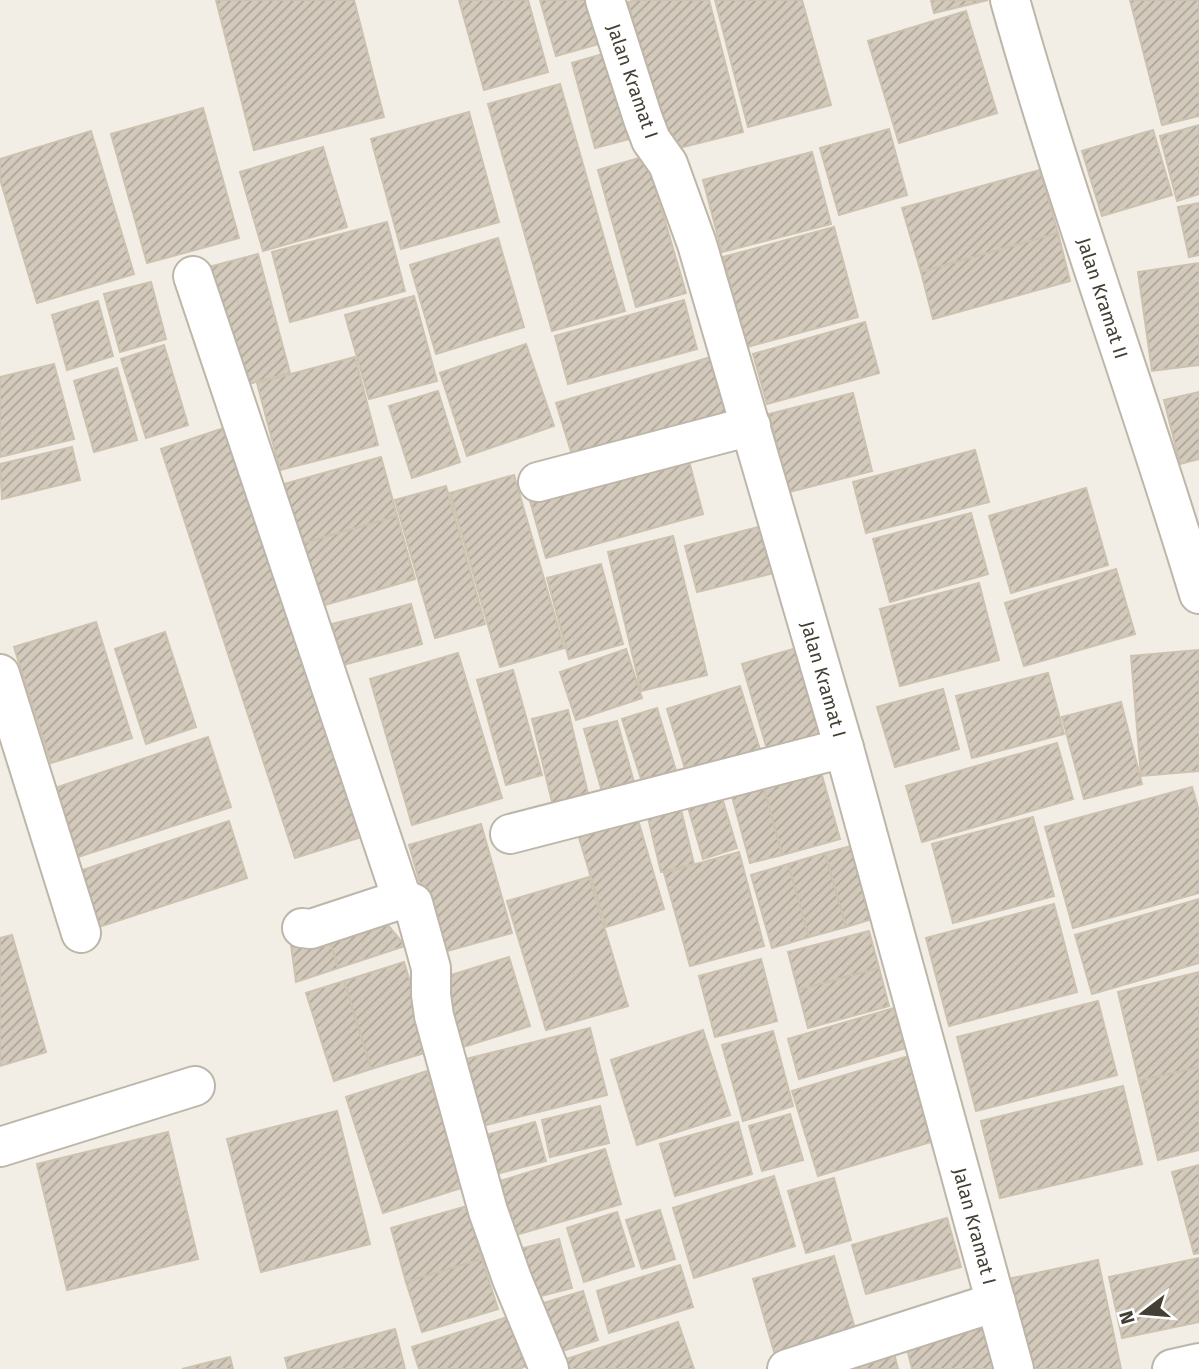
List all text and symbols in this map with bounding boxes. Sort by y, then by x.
street label: Jalan Kramat I [602,21,663,142]
street label: Jalan Kramat II [1072,235,1133,362]
street label: Jalan Kramat I [796,618,851,740]
street label: Jalan Kramat I [948,1165,1001,1287]
north arrow [1108,1278,1178,1348]
text: N [1114,1308,1140,1327]

